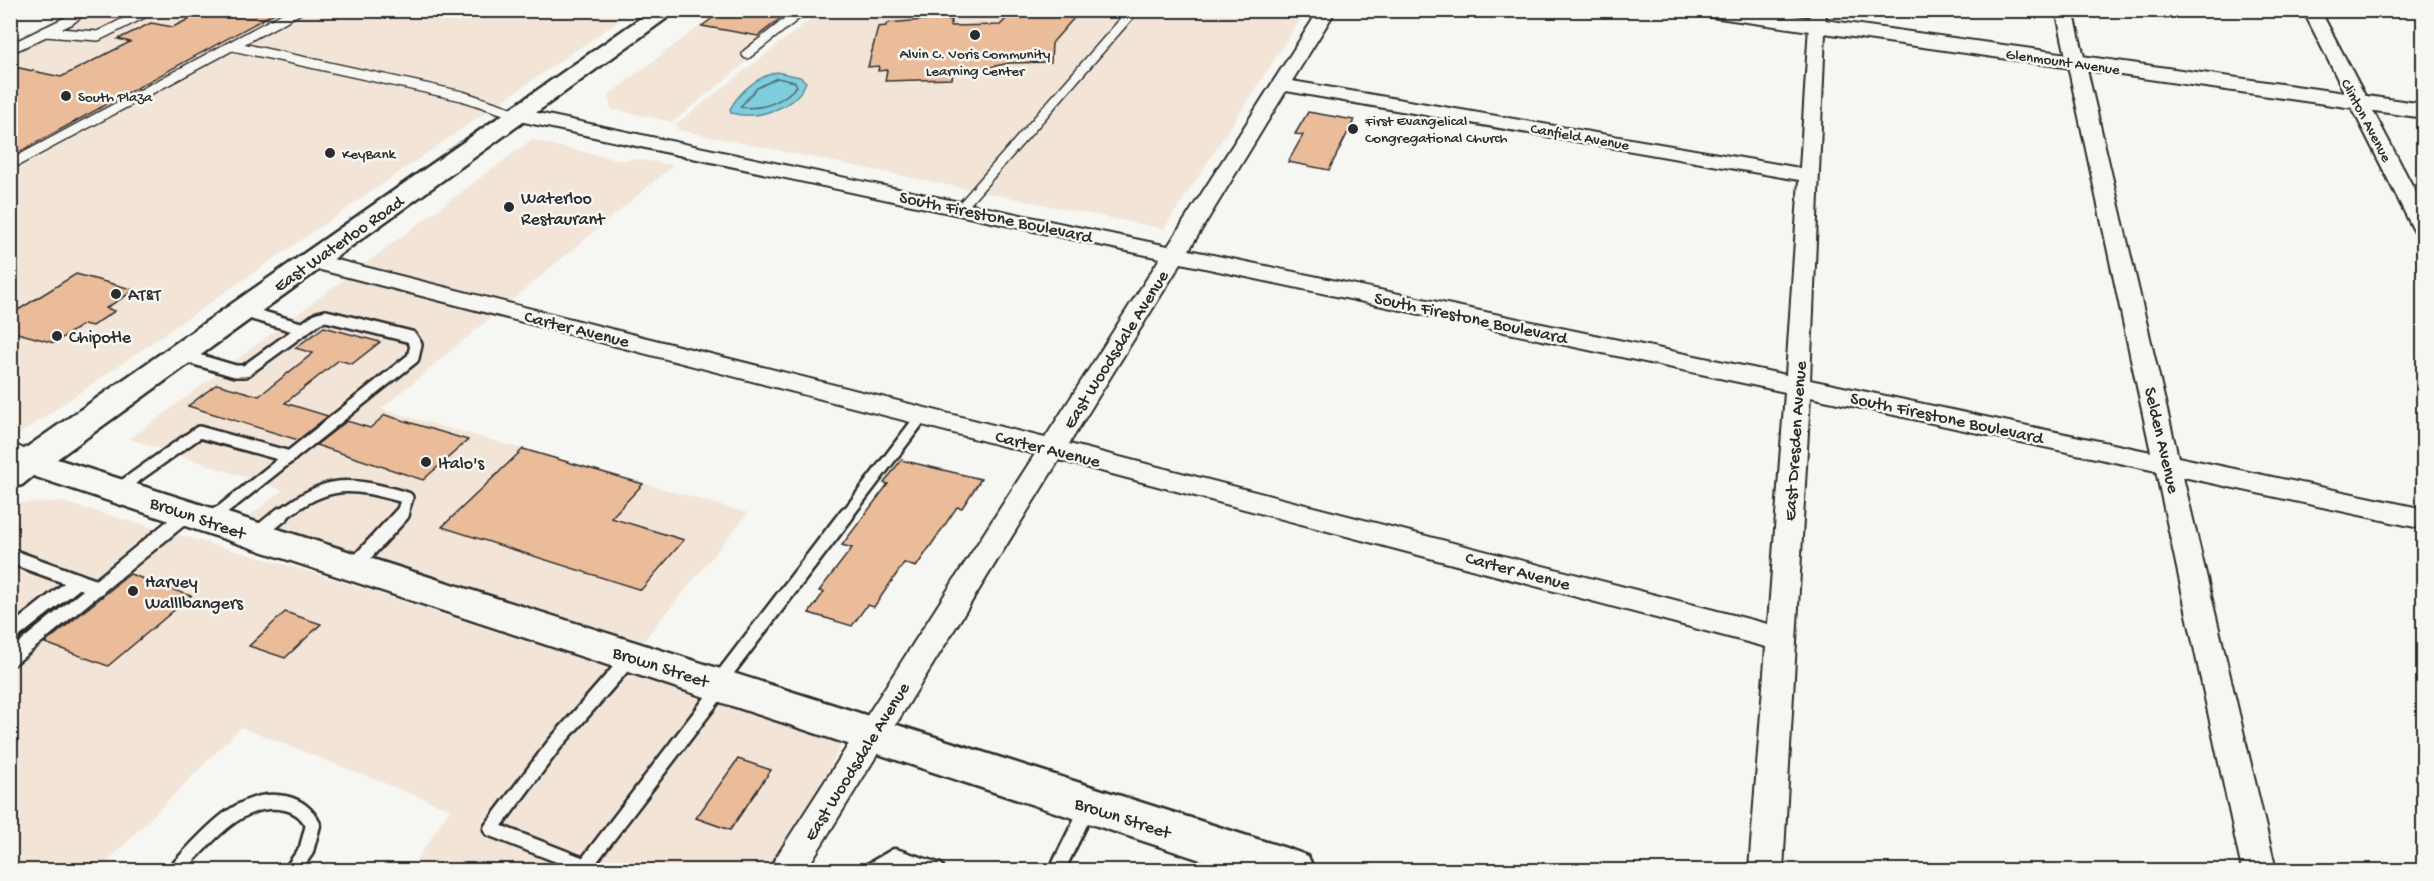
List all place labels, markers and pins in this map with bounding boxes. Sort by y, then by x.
marker: Alvin C. Voris Community Learning Center [968,28,982,42]
place label: Alvin C. Voris Community Learning Center [900,46,1051,81]
marker: South Plaza [59,89,73,103]
place label: South Plaza [78,89,153,107]
place label: First Evangelical Congregational Church [1364,113,1508,148]
marker: First Evangelical Congregational Church [1346,122,1360,136]
marker: KeyBank [323,146,337,160]
place label: KeyBank [342,146,397,164]
place label: Waterloo Restaurant [521,189,606,231]
marker: Waterloo Restaurant [502,200,516,214]
place label: AT&T [128,286,162,307]
marker: AT&T [109,287,123,301]
place label: Chipotle [69,328,132,349]
marker: Chipotle [50,329,64,343]
place label: Italo's [438,454,486,475]
marker: Italo's [419,455,433,469]
place label: Harvey Walllbangers [145,573,244,615]
marker: Harvey Walllbangers [126,584,140,598]

